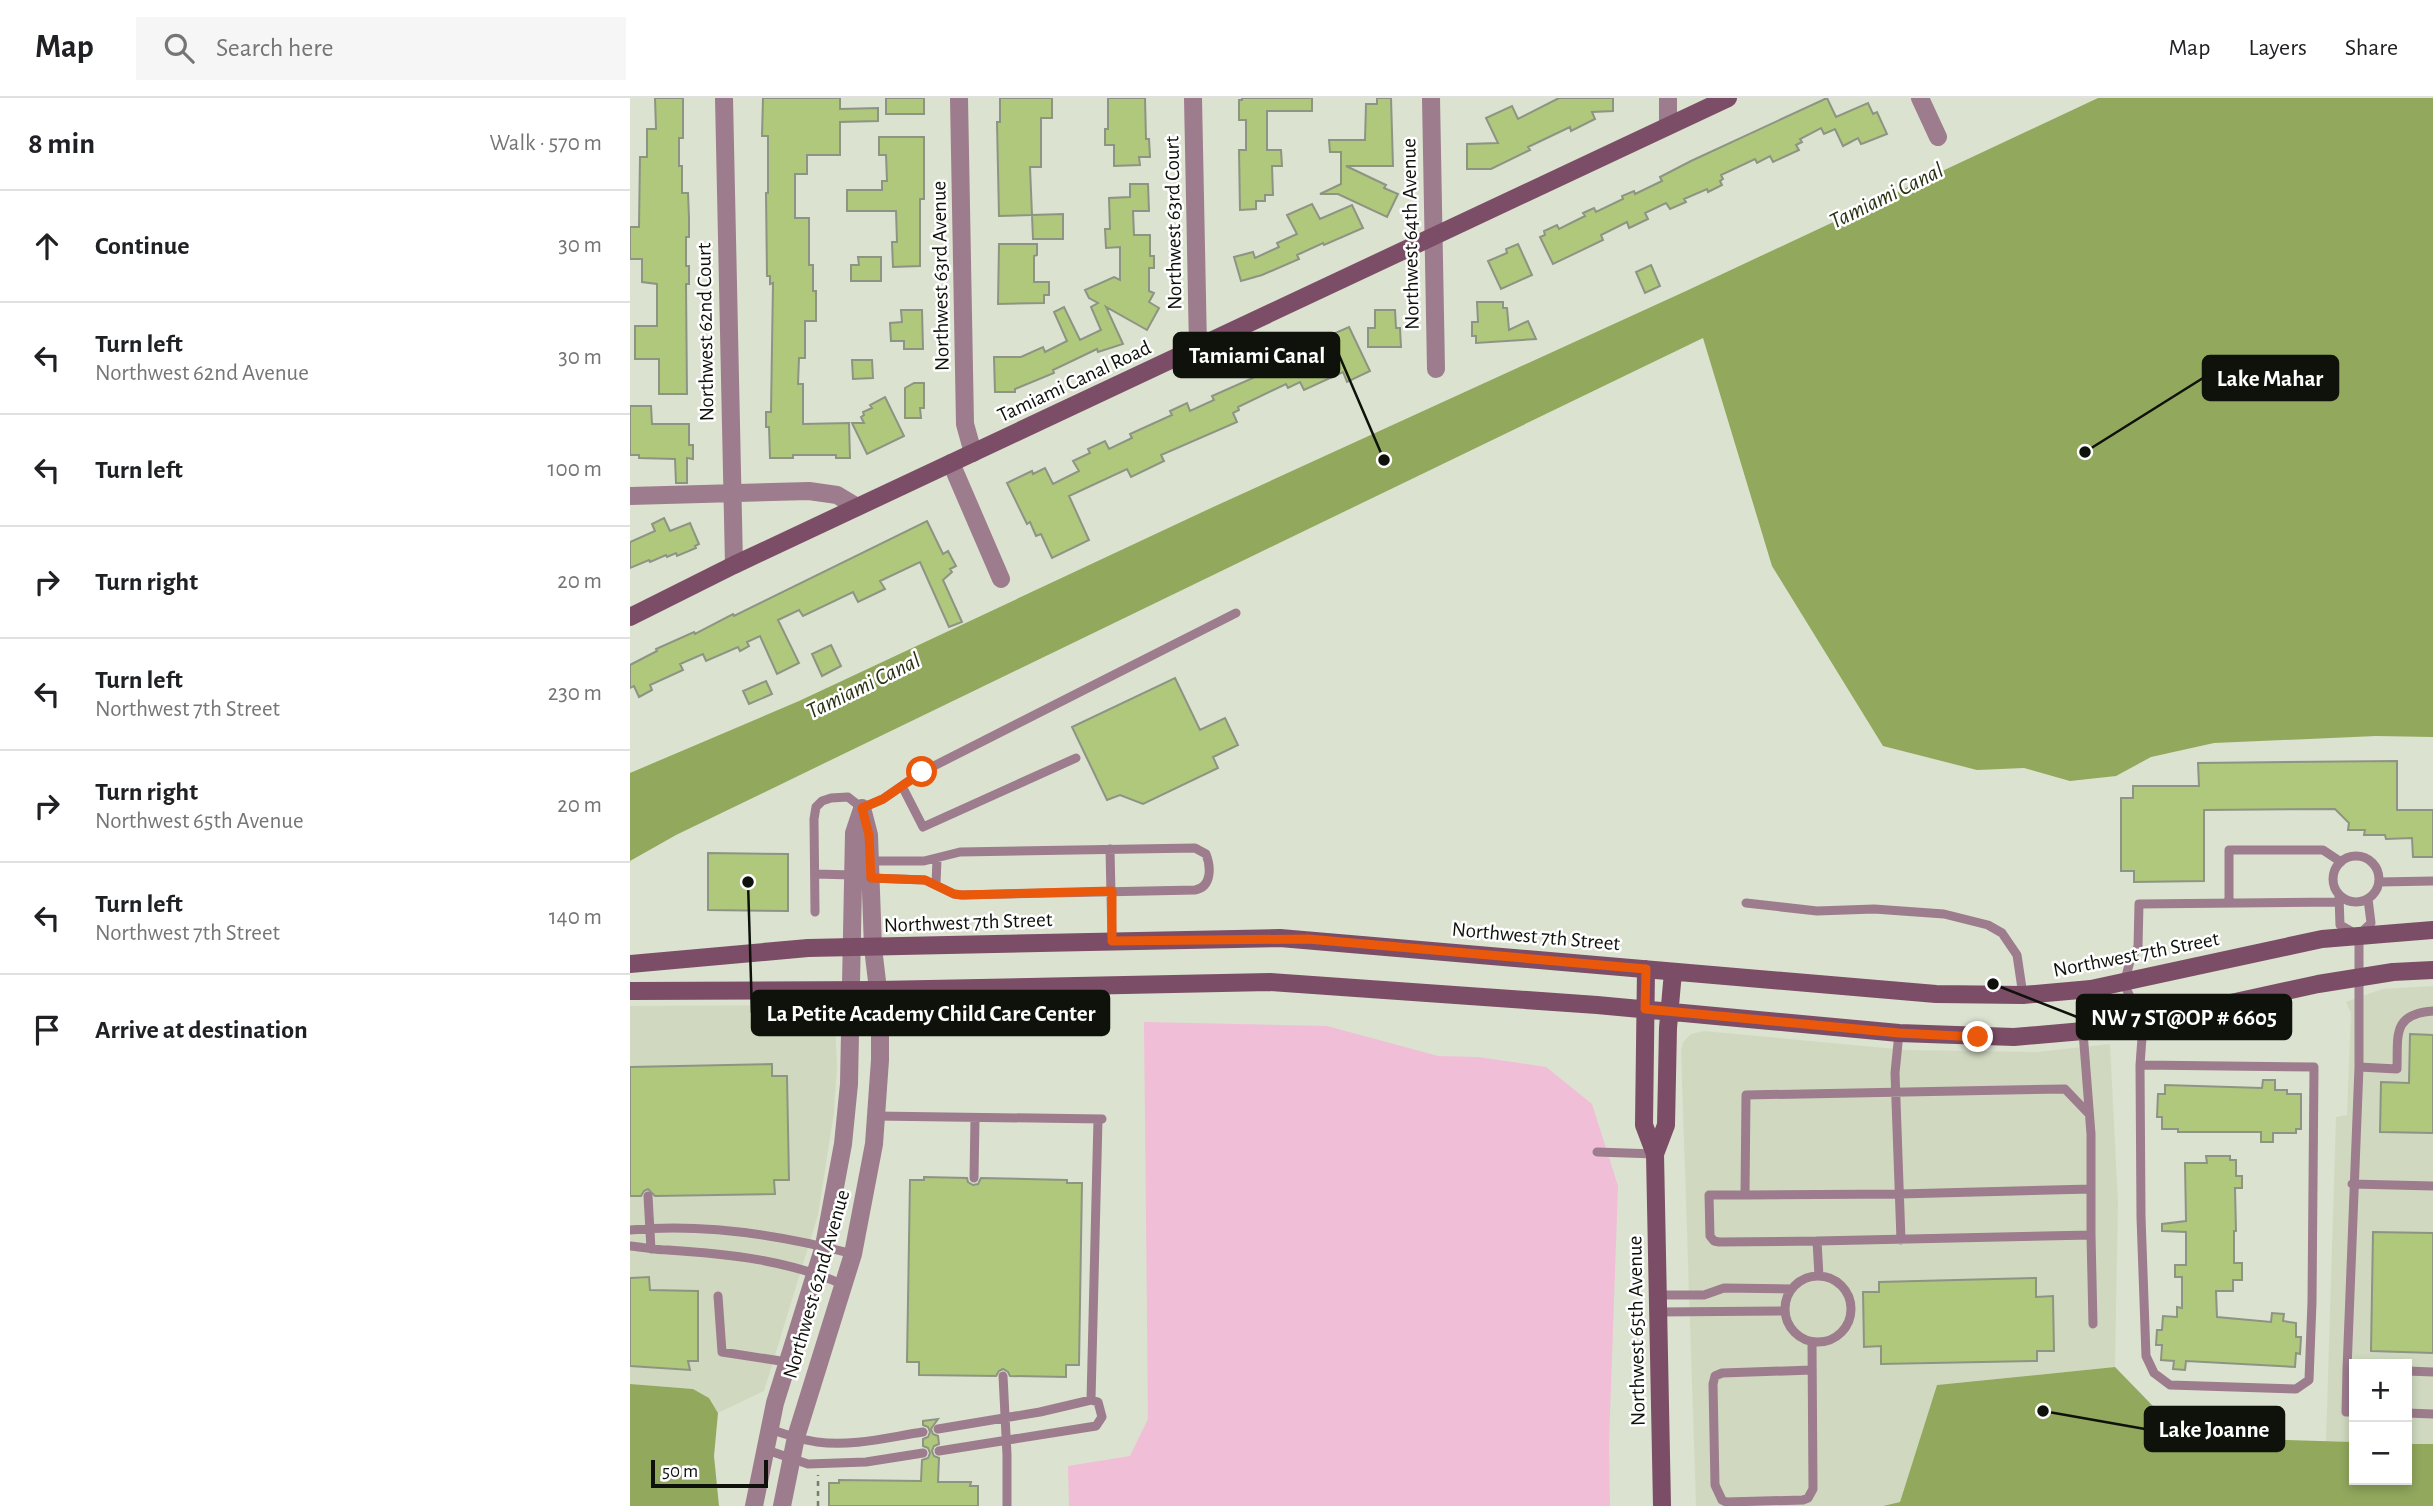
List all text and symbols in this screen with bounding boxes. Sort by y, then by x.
search box [136,17,626,80]
icon: search [160,29,198,67]
text: Map [35,31,94,64]
text: Search here [216,35,334,61]
text: Map [2168,36,2210,60]
text: Layers [2248,36,2307,60]
text: Share [2345,36,2398,60]
text: 8 min [28,129,95,159]
text: Walk · 570 m [490,132,602,155]
street label: Northwest 63rd Court [1161,136,1186,310]
street label: Northwest 64th Avenue [1398,138,1423,330]
water label: Tamiami Canal [1826,159,1947,234]
street label: Northwest 63rd Avenue [928,181,953,371]
icon: ahead [28,227,66,265]
text: Continue [95,233,190,259]
text: 30 m [558,234,602,257]
street label: Northwest 62nd Court [693,242,718,422]
text: Turn left [95,331,183,357]
callout: Tamiami Canal [1174,333,1339,377]
street label: Tamiami Canal Road [994,337,1154,426]
icon: left [28,339,66,377]
text: Tamiami Canal [1189,345,1325,368]
text: 30 m [558,346,602,369]
callout: Lake Mahar [2203,356,2338,400]
text: Northwest 62nd Avenue [95,362,309,385]
text: Lake Mahar [2217,368,2323,391]
icon: left [28,451,66,489]
text: Turn left [95,457,183,483]
text: 100 m [548,458,602,481]
icon: right [28,563,66,601]
text: Turn right [95,569,198,595]
text: 20 m [557,570,602,593]
water label: Tamiami Canal [803,649,924,724]
text: Turn left [95,667,183,693]
icon: left [28,675,66,713]
text: 230 m [548,682,602,705]
text: Northwest 7th Street [95,698,280,721]
route start [906,756,937,787]
text: Turn right [95,779,198,805]
icon: right [28,787,66,825]
text: 20 m [557,794,602,817]
text: Northwest 65th Avenue [95,810,304,833]
text: Turn left [95,891,183,917]
icon: left [28,899,66,937]
text: 140 m [549,906,602,929]
street label: Northwest 7th Street [883,909,1053,936]
street label: Northwest 7th Street [1451,919,1621,954]
text: Northwest 7th Street [95,922,280,945]
street label: Northwest 7th Street [2051,928,2221,981]
callout: La Petite Academy Child Care Center [752,991,1109,1035]
callout: NW 7 ST@OP # 6605 [2077,995,2291,1039]
text: La Petite Academy Child Care Center [766,1003,1096,1026]
text: NW 7 ST@OP # 6605 [2091,1007,2277,1030]
icon: arrive [28,1011,66,1049]
text: Arrive at destination [95,1017,308,1043]
route end [1962,1021,1993,1052]
street label: Northwest 62nd Avenue [779,1187,853,1381]
street label: Northwest 65th Avenue [1624,1236,1649,1426]
map controls [2349,1359,2412,1485]
button: + [2349,1359,2412,1422]
callout: Lake Joanne [2145,1407,2284,1451]
text: Lake Joanne [2159,1419,2270,1442]
button: − [2349,1422,2412,1485]
scale bar [651,1457,768,1489]
text: 50 m [662,1462,698,1481]

